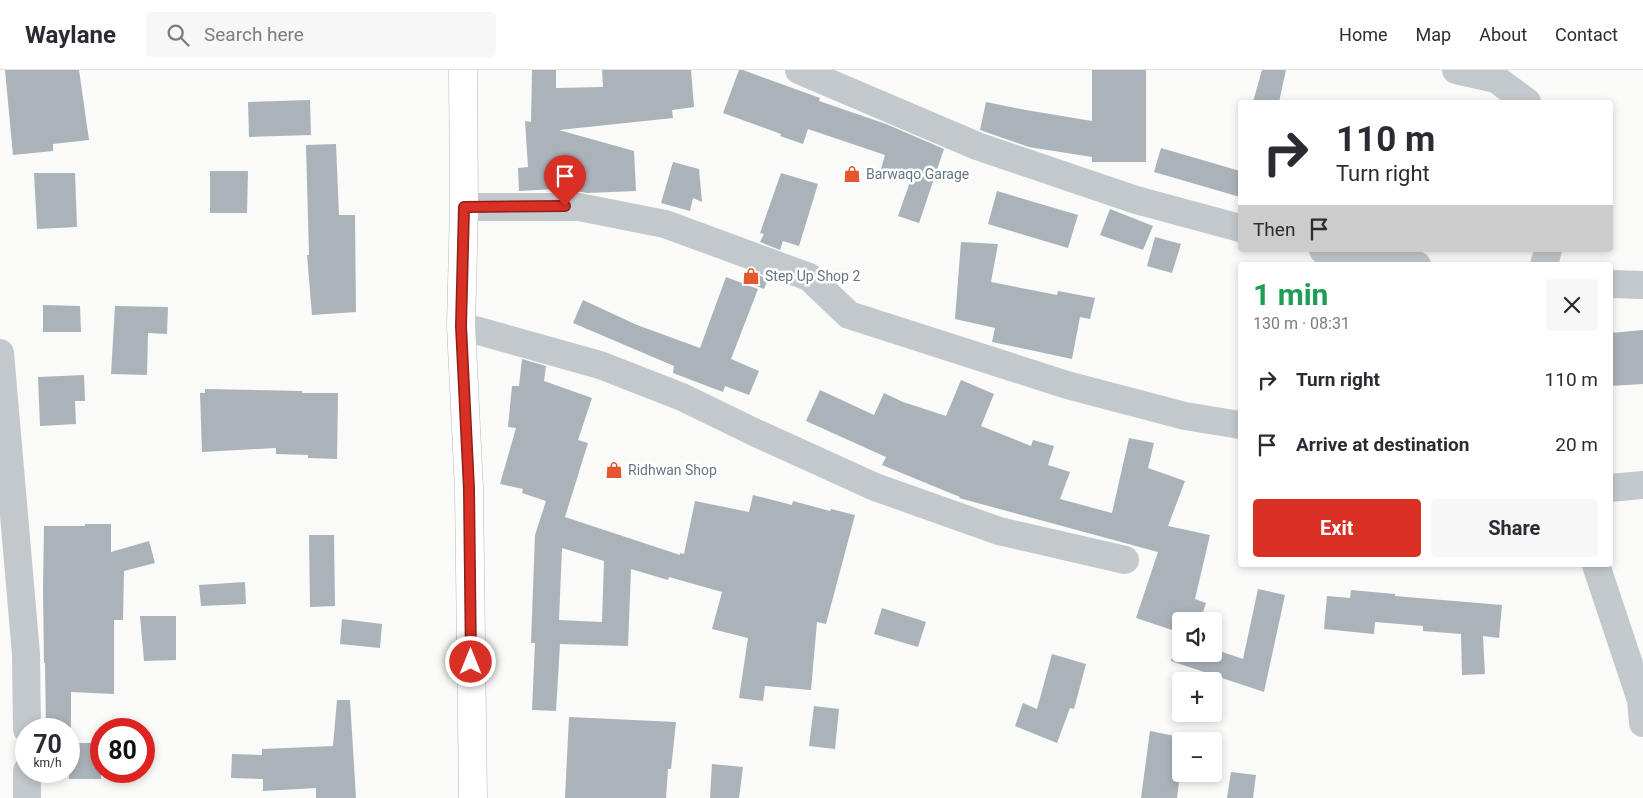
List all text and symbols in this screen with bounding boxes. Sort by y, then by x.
search box [146,12,496,57]
text: Waylane [25,21,116,49]
icon: search [164,21,192,49]
text: Search here [204,23,304,46]
text: Home [1339,24,1388,45]
text: Map [1416,24,1451,45]
text: About [1479,24,1527,45]
text: Contact [1555,24,1618,45]
text: 110 m [1336,119,1435,160]
icon: right [1253,120,1318,185]
pin [544,155,586,206]
text: Turn right [1336,161,1430,186]
icon: arrive [551,162,579,190]
shop icon: Barwaqo Garage [842,164,862,184]
place label: Barwaqo Garage [866,166,969,182]
icon: arrive [1305,215,1333,243]
text: Then [1253,218,1295,241]
shop icon: Step Up Shop 2 [741,266,761,286]
place label: Step Up Shop 2 [765,268,860,284]
text: 1 min [1253,277,1328,312]
button: close [1546,279,1598,331]
text: 130 m · 08:31 [1253,314,1350,333]
icon: right [1253,366,1281,394]
text: Turn right [1296,368,1380,391]
text: 110 m [1545,368,1598,391]
icon: arrive [1253,431,1281,459]
text: Arrive at destination [1296,433,1469,456]
text: 20 m [1555,433,1598,456]
shop icon: Ridhwan Shop [604,460,624,480]
place label: Ridhwan Shop [628,462,717,478]
button: Exit [1253,499,1421,557]
button: Share [1431,499,1598,557]
map controls [1172,612,1222,782]
button: sound [1172,612,1222,662]
position arrow [444,635,496,687]
button: + [1172,672,1222,722]
speed limit sign: 80 [90,718,155,783]
text: 70 [33,730,62,759]
button: − [1172,732,1222,782]
text: km/h [33,756,62,770]

